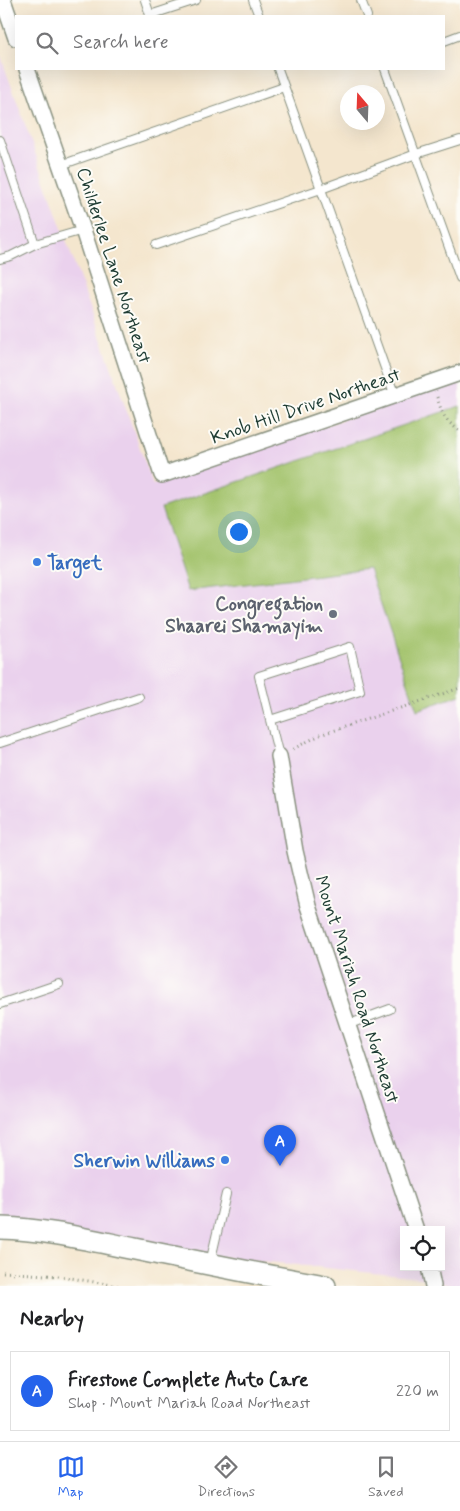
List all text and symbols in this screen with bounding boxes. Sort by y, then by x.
search box [15,15,445,70]
icon: search [33,29,61,57]
text: Search here [73,30,169,55]
north arrow [340,85,385,130]
street label: Childerlee Lane Northeast [70,164,157,367]
street label: Knob Hill Drive Northeast [207,362,404,451]
your location [226,519,252,545]
place label: Target [47,551,103,579]
marker: Target [31,556,43,568]
place label: Congregation Shaarei Shamayim [165,592,323,640]
marker: Congregation Shaarei Shamayim [327,608,339,620]
street label: Mount Mariah Road Northeast [308,872,405,1107]
pin: A [264,1125,296,1166]
place label: Sherwin Williams [73,1149,215,1174]
marker: Sherwin Williams [219,1154,231,1166]
map controls [400,1226,445,1271]
button: locate [400,1226,445,1271]
text: Nearby [20,1305,84,1333]
text: Firestone Complete Auto Care [68,1368,308,1393]
text: A [32,1381,42,1402]
text: 220 m [396,1381,439,1402]
text: Shop · Mount Mariah Road Northeast [68,1393,310,1414]
tab: Map [57,1453,85,1501]
tab: Directions [198,1453,255,1501]
tab: Saved [368,1453,403,1501]

